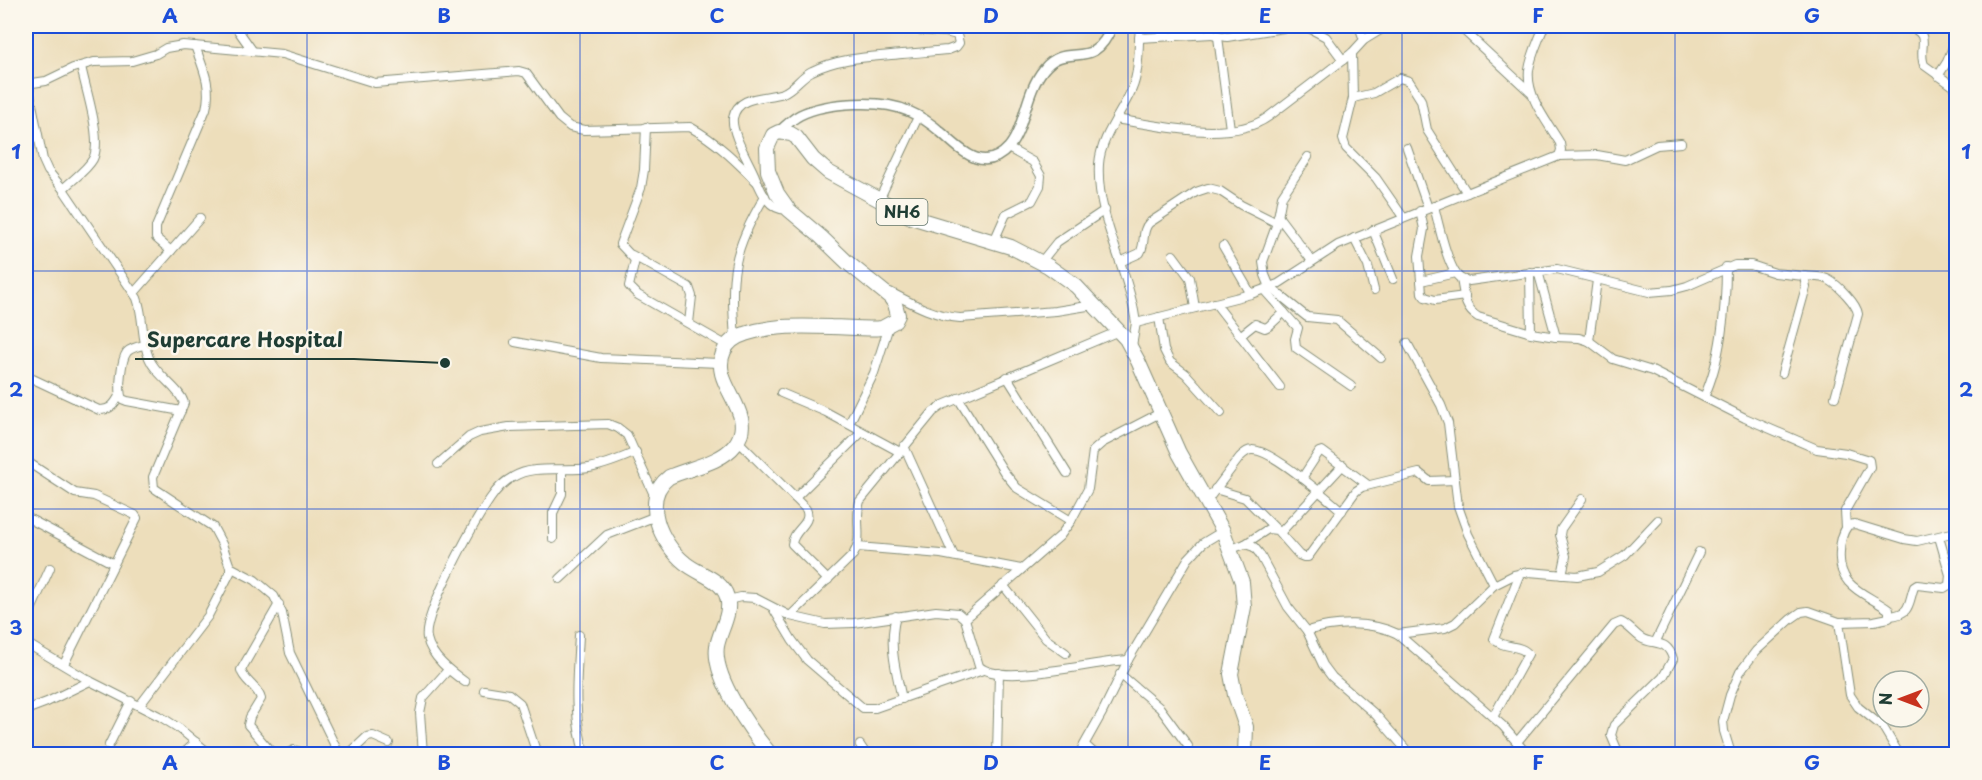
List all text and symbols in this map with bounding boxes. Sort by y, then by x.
text: A [162,0,178,30]
text: B [437,0,451,30]
text: C [709,0,725,30]
text: D [983,0,999,30]
text: E [1259,0,1271,30]
text: F [1532,0,1544,30]
text: G [1804,0,1820,30]
text: 1 [11,136,21,166]
text: 1 [1961,136,1971,166]
road number: NH6 [876,199,928,225]
callout: Supercare Hospital [135,321,354,359]
text: Supercare Hospital [147,324,343,354]
text: 2 [9,374,23,404]
text: 2 [1959,374,1973,404]
text: 3 [9,612,23,642]
text: 3 [1959,612,1973,642]
north arrow [1871,669,1931,729]
text: N [1873,693,1897,705]
text: A [162,747,178,777]
text: B [437,747,451,777]
text: C [709,747,725,777]
text: D [983,747,999,777]
text: E [1259,747,1271,777]
text: F [1532,747,1544,777]
text: G [1804,747,1820,777]

